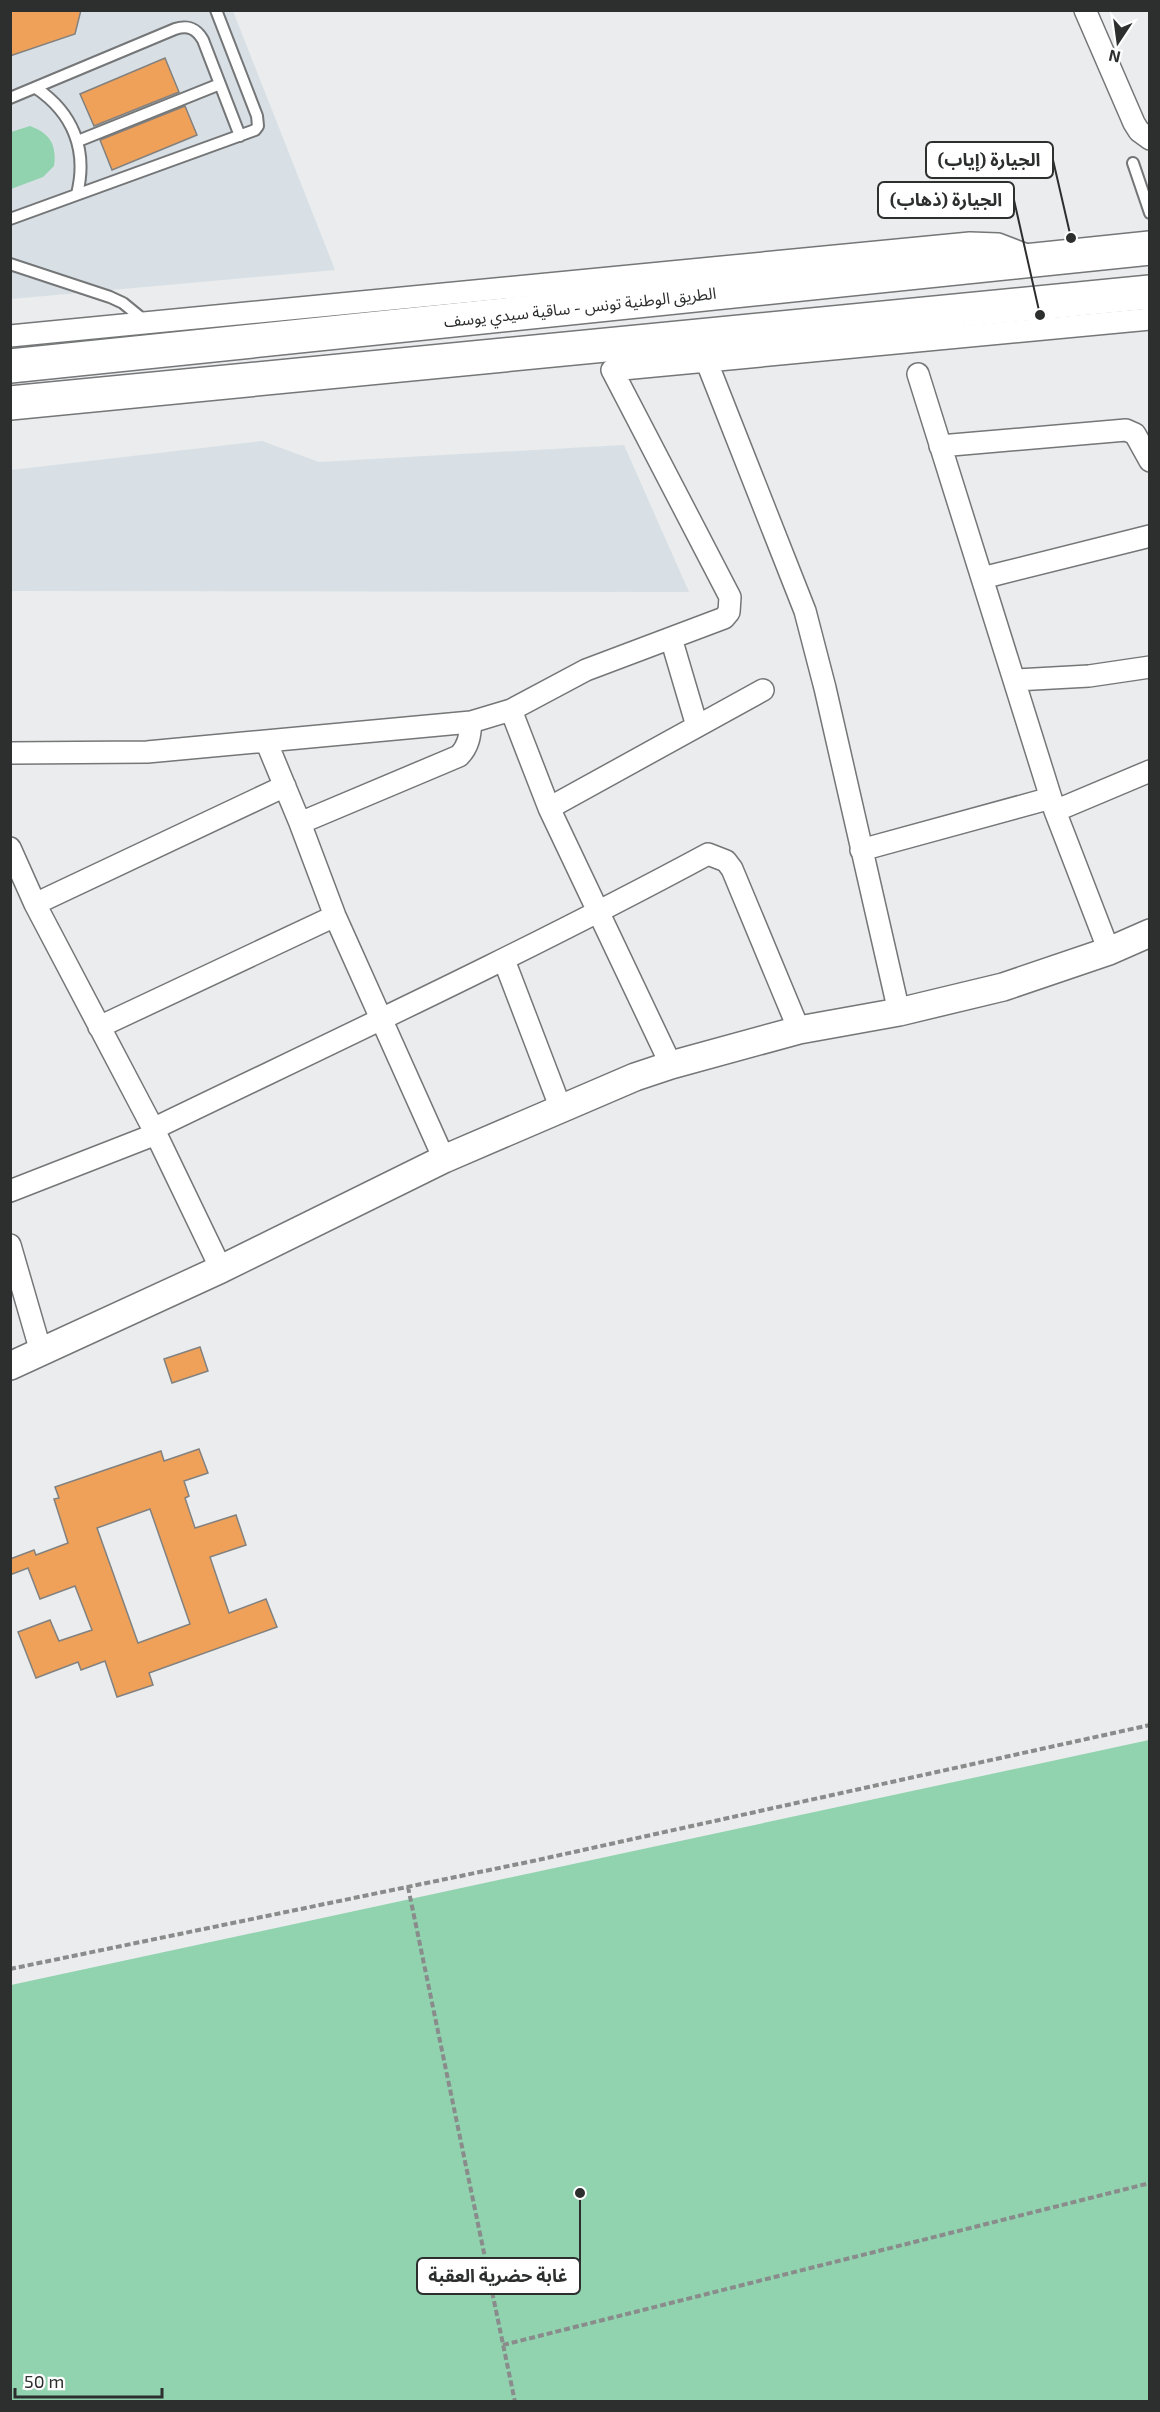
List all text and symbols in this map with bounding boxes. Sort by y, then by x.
north arrow [1088,12,1148,72]
text: N [1107,47,1122,68]
callout: الجيارة (إياب) [926,142,1053,178]
text: الجيارة (إياب) [938,148,1040,172]
callout: الجيارة (ذهاب) [878,182,1014,218]
text: الجيارة (ذهاب) [890,188,1002,211]
street label: الطريق الوطنية تونس - ساقية سيدي يوسف [443,283,717,334]
callout: غابة حضرية العقبة [417,2258,580,2294]
text: غابة حضرية العقبة [428,2264,568,2287]
scale bar [15,2361,162,2399]
text: 50 m [24,2370,64,2392]

